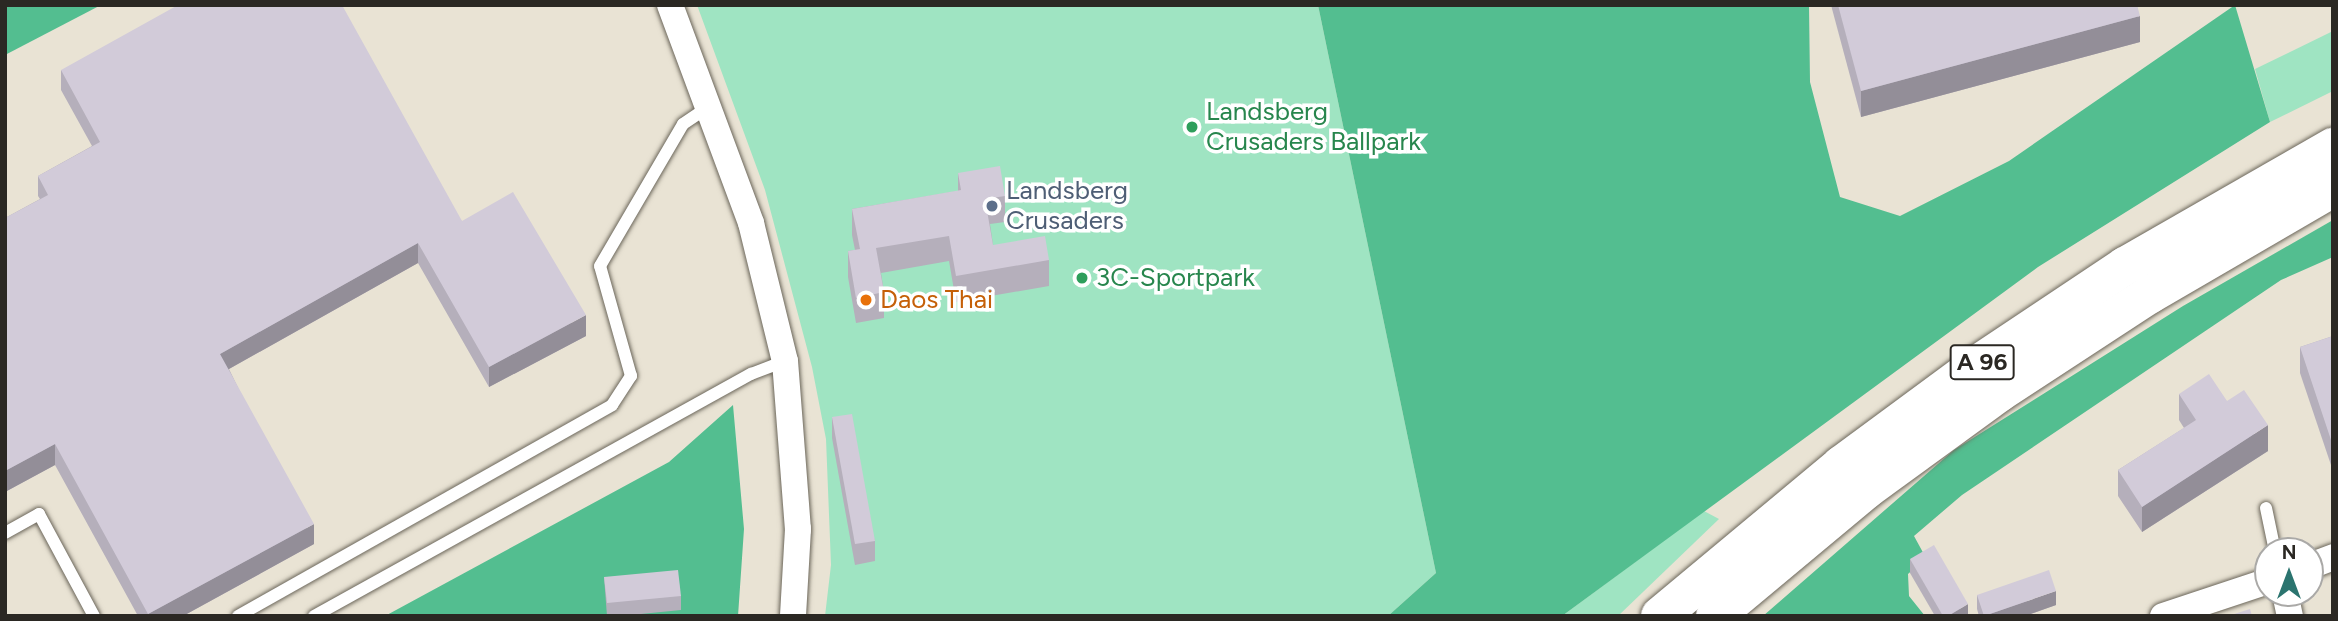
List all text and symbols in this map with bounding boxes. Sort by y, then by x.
place label: Landsberg Crusaders Ballpark [1206,96,1421,158]
marker: Landsberg Crusaders Ballpark [1184,119,1200,135]
place label: Landsberg Crusaders [1006,175,1128,236]
marker: Landsberg Crusaders [984,198,1000,214]
place label: 3C-Sportpark [1096,262,1255,294]
marker: 3C-Sportpark [1074,270,1090,286]
place label: Daos Thai [880,284,993,316]
marker: Daos Thai [858,292,874,308]
road number: A 96 [1949,342,2015,382]
north arrow [2254,537,2324,607]
text: N [2282,541,2296,564]

